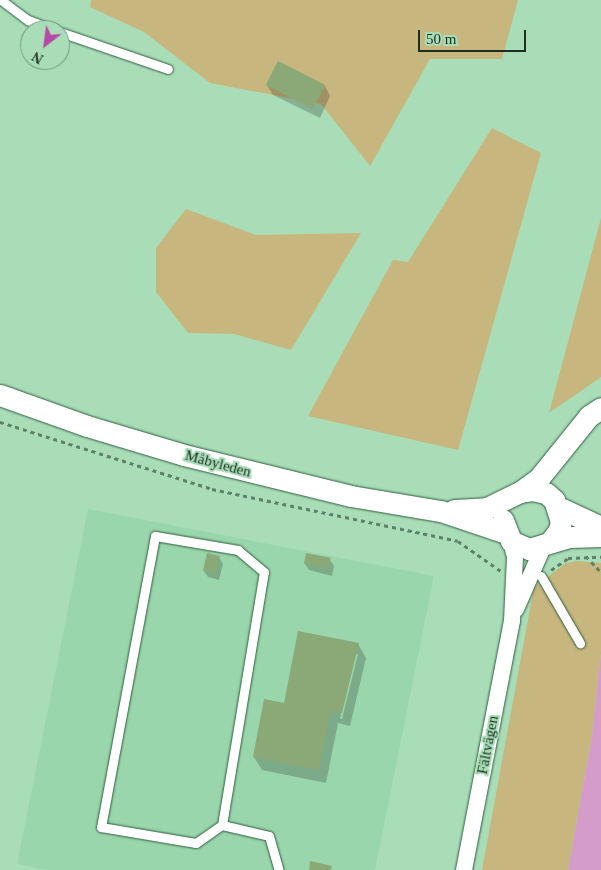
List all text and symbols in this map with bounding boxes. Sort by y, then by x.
north arrow [20,20,70,70]
scale bar [421,20,528,52]
text: 50 m [426,31,456,47]
text: N [30,49,46,67]
street label: Måbyleden [183,447,253,481]
street label: Fältvägen [474,714,502,776]

